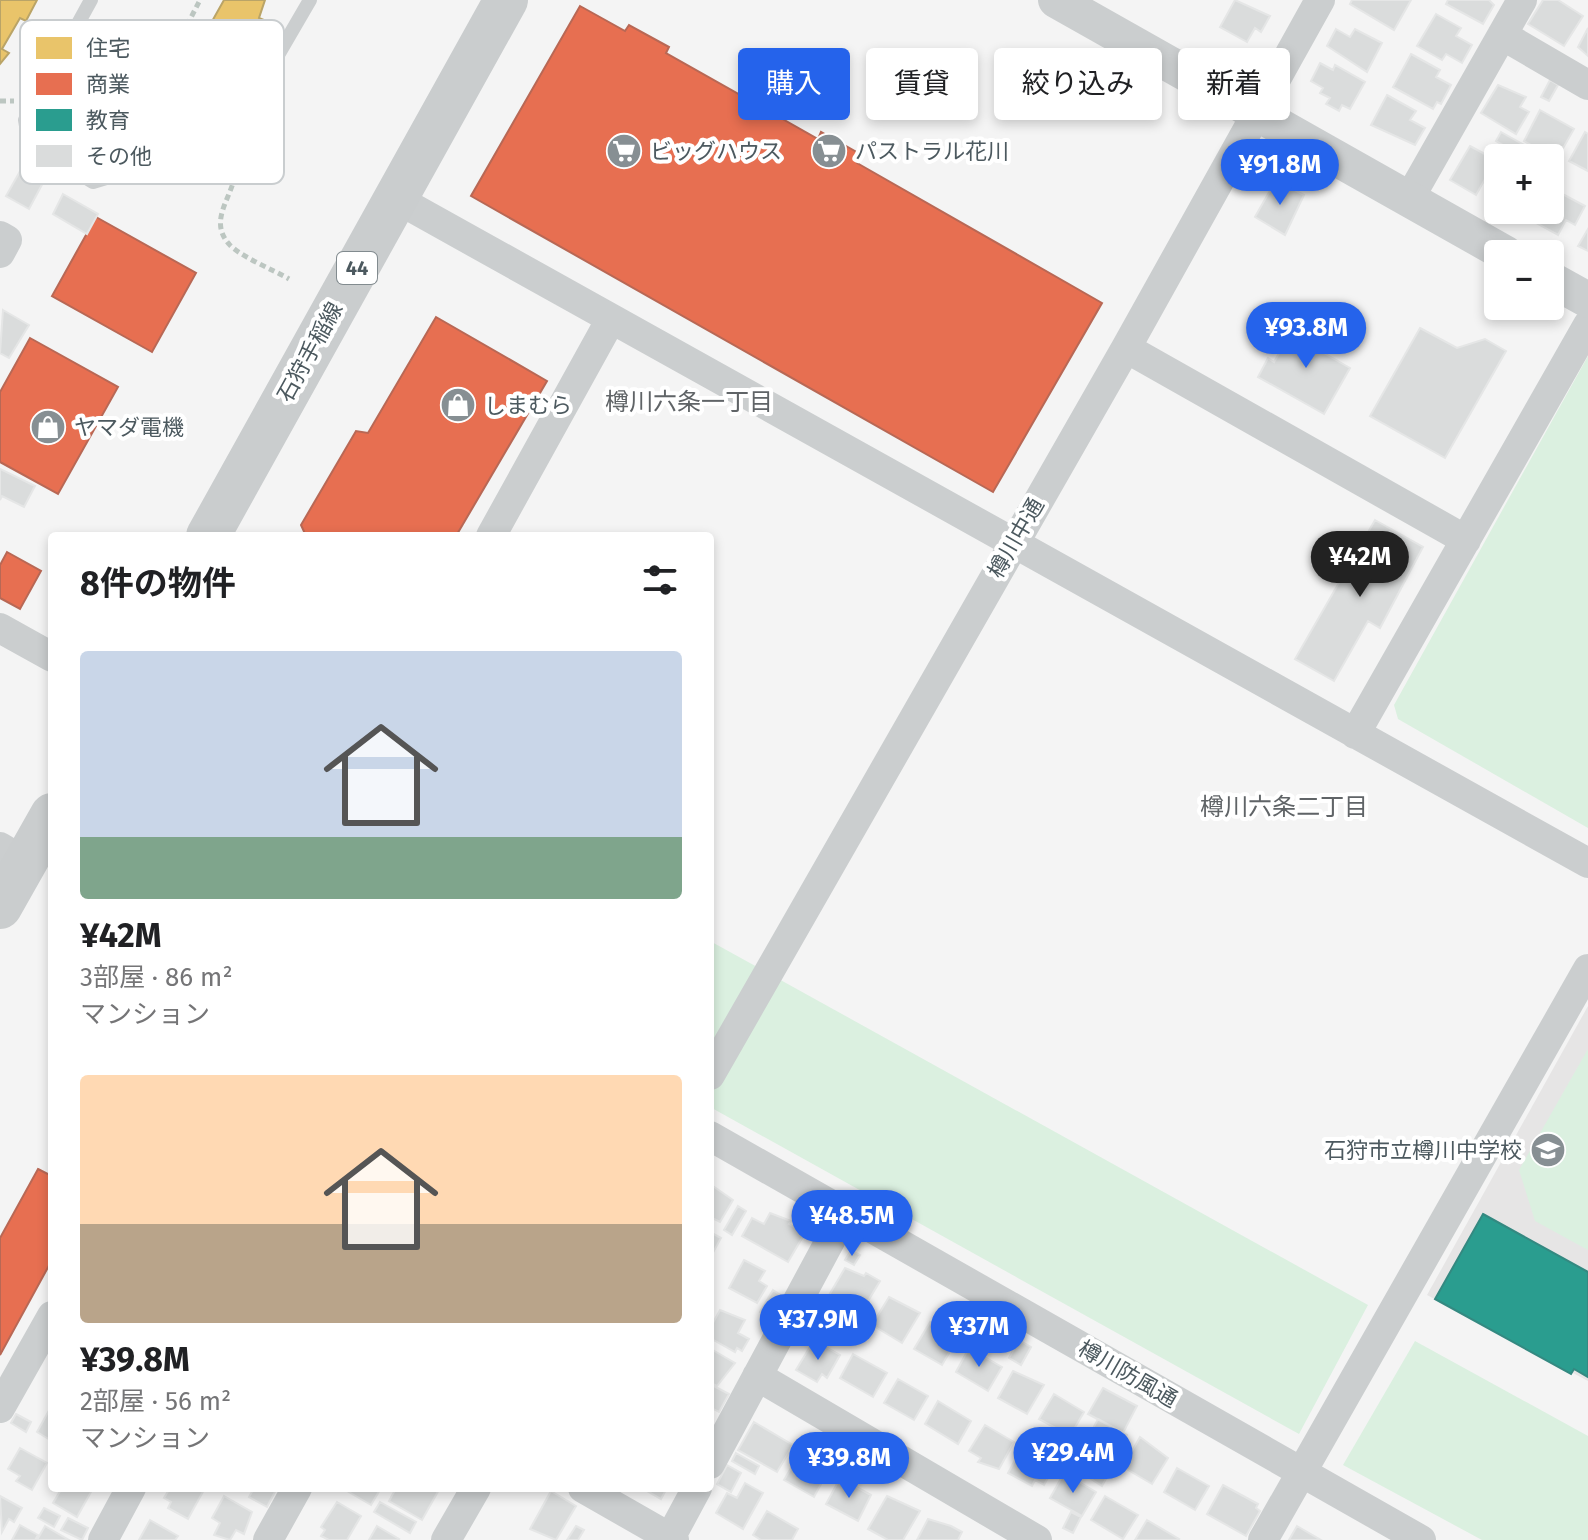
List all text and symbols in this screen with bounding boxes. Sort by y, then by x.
legend [20,20,284,184]
text: 住宅 [86,35,130,62]
chip: 購入 [738,48,850,120]
chip: 賃貸 [866,48,978,120]
chip: 絞り込み [994,48,1162,120]
chip: 新着 [1178,48,1290,120]
text: 商業 [86,71,130,98]
text: 教育 [86,107,130,134]
supermarket icon: ビッグハウス [605,132,643,170]
supermarket icon: パストラル花川 [810,132,848,170]
place label: ビッグハウス [650,138,782,165]
place label: パストラル花川 [855,138,1009,165]
pin: ¥91.8M [1215,139,1345,207]
text: その他 [86,143,152,170]
map controls [1484,144,1564,320]
button: + [1484,144,1564,224]
text: ¥91.8M [1239,149,1321,180]
button: − [1484,240,1564,320]
road number: 44 [337,252,377,284]
street label: 石狩手稲線 [272,297,348,407]
pin: ¥93.8M [1241,302,1371,370]
text: ¥93.8M [1264,312,1348,343]
shop icon: しまむら [439,386,477,424]
district label: 樽川六条一丁目 [605,388,773,416]
place label: しまむら [484,392,572,419]
shop icon: ヤマダ電機 [29,408,67,446]
place label: ヤマダ電機 [74,414,184,441]
street label: 樽川中通 [982,493,1050,583]
pin: ¥42M [1313,531,1407,599]
text: ¥42M [1329,541,1391,572]
icon: filters [638,558,682,602]
text: 8件の物件 [80,563,236,604]
icon: home [309,703,453,847]
district label: 樽川六条二丁目 [1200,793,1368,821]
text: ¥42M [80,915,161,956]
text: 3部屋 · 86 m² [80,962,233,993]
text: マンション [80,999,210,1030]
icon: home [309,1127,453,1271]
school or university icon: 石狩市立樽川中学校 [1529,1131,1567,1169]
place label: 石狩市立樽川中学校 [1324,1137,1522,1164]
pin: ¥48.5M [787,1190,917,1258]
text: ¥48.5M [810,1200,894,1231]
pin: ¥37.9M [753,1294,883,1362]
pin: ¥37M [932,1301,1026,1369]
text: ¥37.9M [778,1304,858,1335]
text: ¥37M [949,1311,1009,1342]
street label: 樽川防風通 [1074,1335,1182,1413]
text: ¥39.8M [80,1339,190,1380]
text: 2部屋 · 56 m² [80,1386,231,1417]
text: マンション [80,1423,210,1454]
pin: ¥29.4M [1008,1427,1138,1495]
pin: ¥39.8M [784,1432,914,1500]
text: ¥29.4M [1032,1437,1114,1468]
text: ¥39.8M [807,1442,891,1473]

